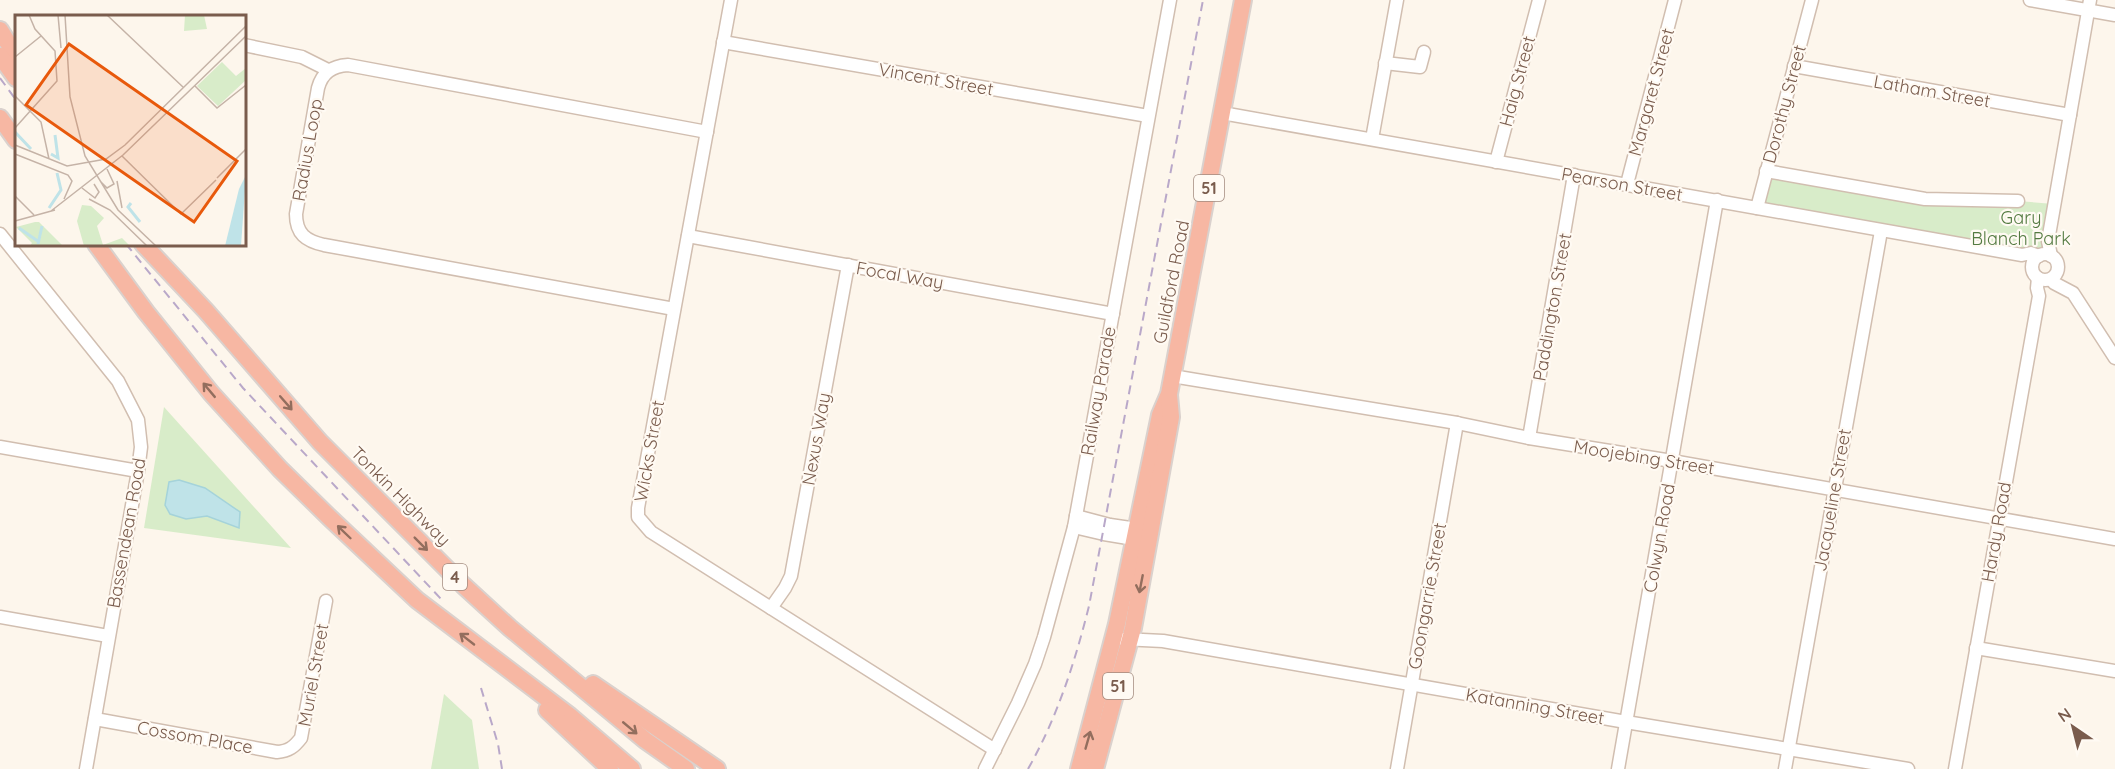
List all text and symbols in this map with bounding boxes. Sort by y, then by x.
inset map [15,15,246,246]
street label: Margaret Street [1623,26,1679,158]
street label: Haig Street [1494,33,1540,129]
street label: Dorothy Street [1757,42,1811,166]
street label: Vincent Street [877,58,995,100]
street label: Latham Street [1872,69,1992,113]
street label: Radius Loop [287,97,327,203]
street label: Pearson Street [1560,162,1684,206]
road number: 51 [1194,175,1224,201]
park label: Gary Blanch Park [1971,206,2071,250]
street label: Guildford Road [1148,218,1194,346]
street label: Paddington Street [1528,231,1576,383]
street label: Focal Way [854,256,946,294]
street label: Railway Parade [1075,325,1121,457]
one-way arrow [203,382,216,398]
street label: Nexus Way [797,391,835,487]
one-way arrow [279,395,293,410]
street label: Wicks Street [629,398,669,504]
street label: Jacqueline Street [1808,427,1856,573]
street label: Moojebing Street [1572,435,1716,479]
street label: Tonkin Highway [346,441,456,551]
street label: Bassendean Road [101,456,151,610]
street label: Hardy Road [1976,480,2016,584]
street label: Colwyn Road [1638,482,1680,594]
street label: Goongarrie Street [1403,521,1451,671]
one-way arrow [336,524,351,539]
one-way arrow [413,536,428,551]
road number: 4 [443,564,467,590]
one-way arrow [1136,574,1147,594]
street label: Muriel Street [293,622,333,728]
one-way arrow [459,633,475,646]
road number: 51 [1103,673,1133,699]
street label: Katanning Street [1464,682,1606,730]
north arrow [2043,697,2103,757]
text: N [2054,703,2075,726]
street label: Cossom Place [135,716,255,758]
one-way arrow [622,721,637,735]
one-way arrow [1082,731,1094,750]

